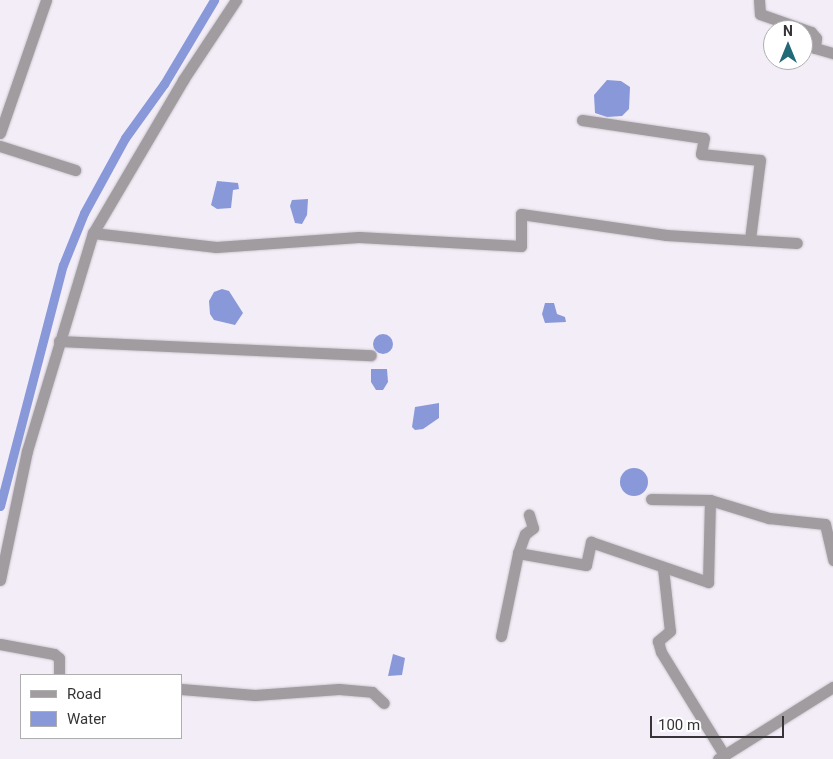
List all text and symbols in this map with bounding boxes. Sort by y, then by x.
north arrow [763,20,813,70]
text: N [783,23,793,39]
legend [20,674,182,739]
text: Road [67,685,101,703]
scale bar [653,706,787,738]
text: Water [67,710,106,728]
text: 100 m [658,716,700,734]

